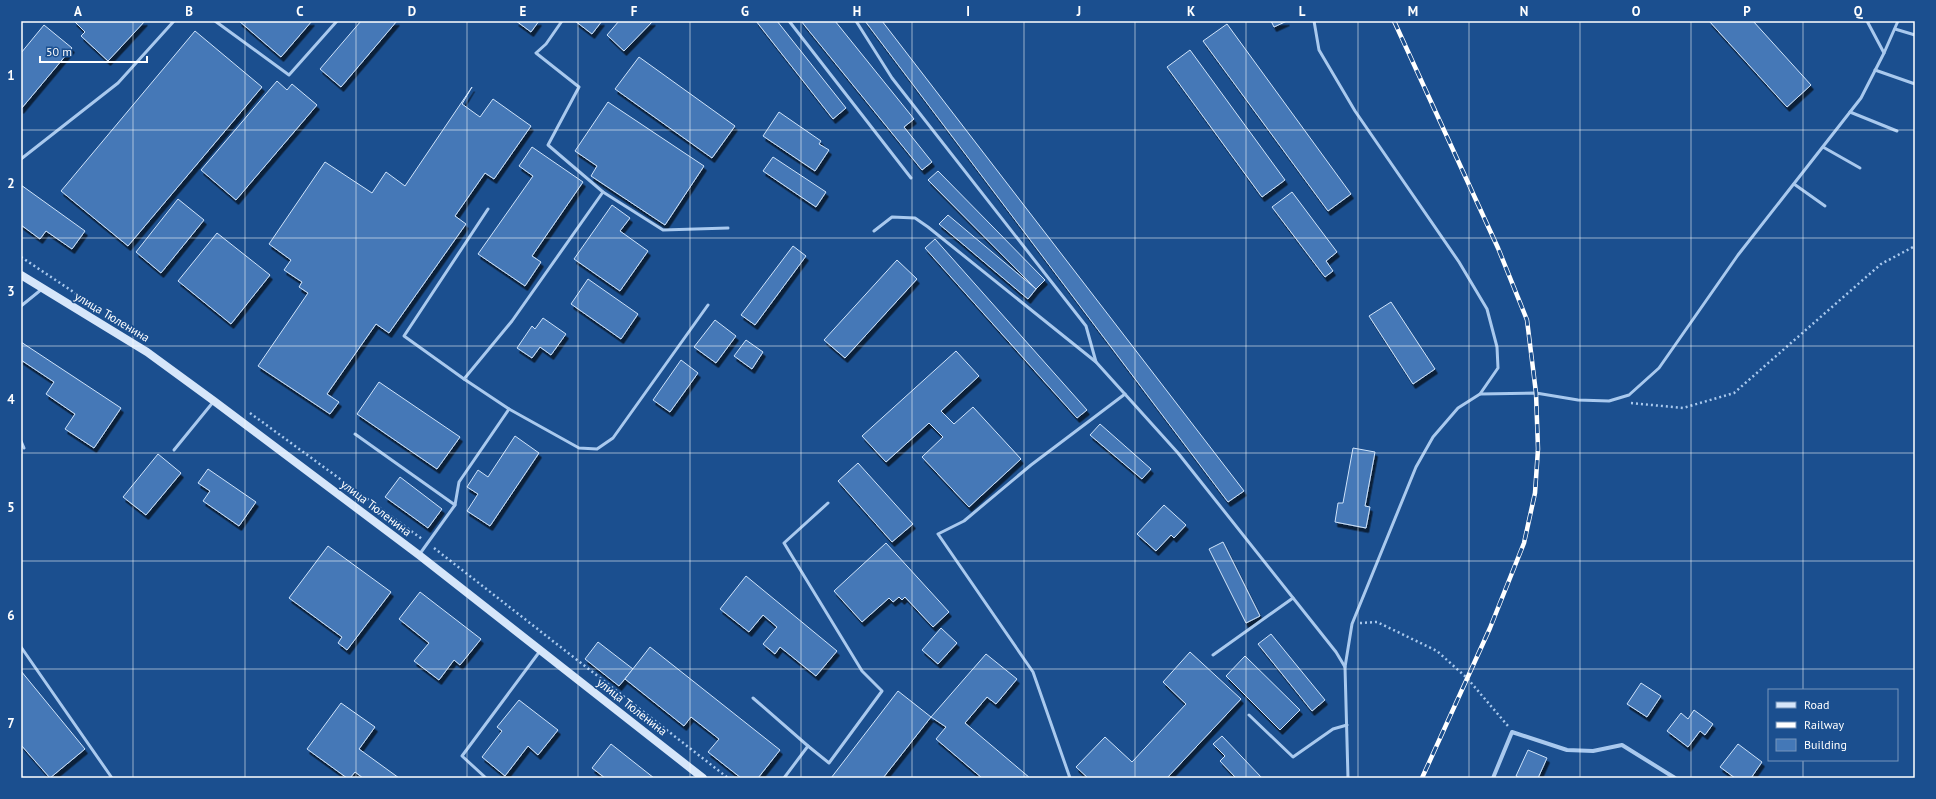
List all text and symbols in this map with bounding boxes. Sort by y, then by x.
text: A [74,3,82,20]
text: B [185,3,193,20]
text: C [296,3,304,20]
text: D [408,3,416,20]
text: E [520,3,527,20]
text: F [631,3,638,20]
text: G [741,3,749,20]
text: H [853,3,861,20]
text: I [966,3,970,20]
text: J [1076,3,1081,20]
text: K [1187,3,1195,20]
text: L [1299,3,1306,20]
text: M [1408,3,1418,20]
text: N [1520,3,1528,20]
text: O [1632,3,1641,20]
text: P [1743,3,1751,20]
text: Q [1854,3,1864,20]
scale bar [40,38,147,64]
text: 50 m [46,44,72,59]
text: 1 [7,67,15,84]
text: 2 [7,175,15,192]
text: 3 [7,283,15,300]
street label: улица Тюленина [72,288,153,345]
text: 4 [7,391,15,408]
street label: улица Тюленина [338,476,415,539]
text: 5 [7,499,15,516]
text: 6 [7,607,15,624]
street label: улица Тюленина [594,675,670,739]
legend [1768,689,1898,761]
text: Road [1804,697,1829,712]
text: 7 [7,715,15,732]
text: Railway [1804,717,1844,732]
text: Building [1804,737,1847,752]

